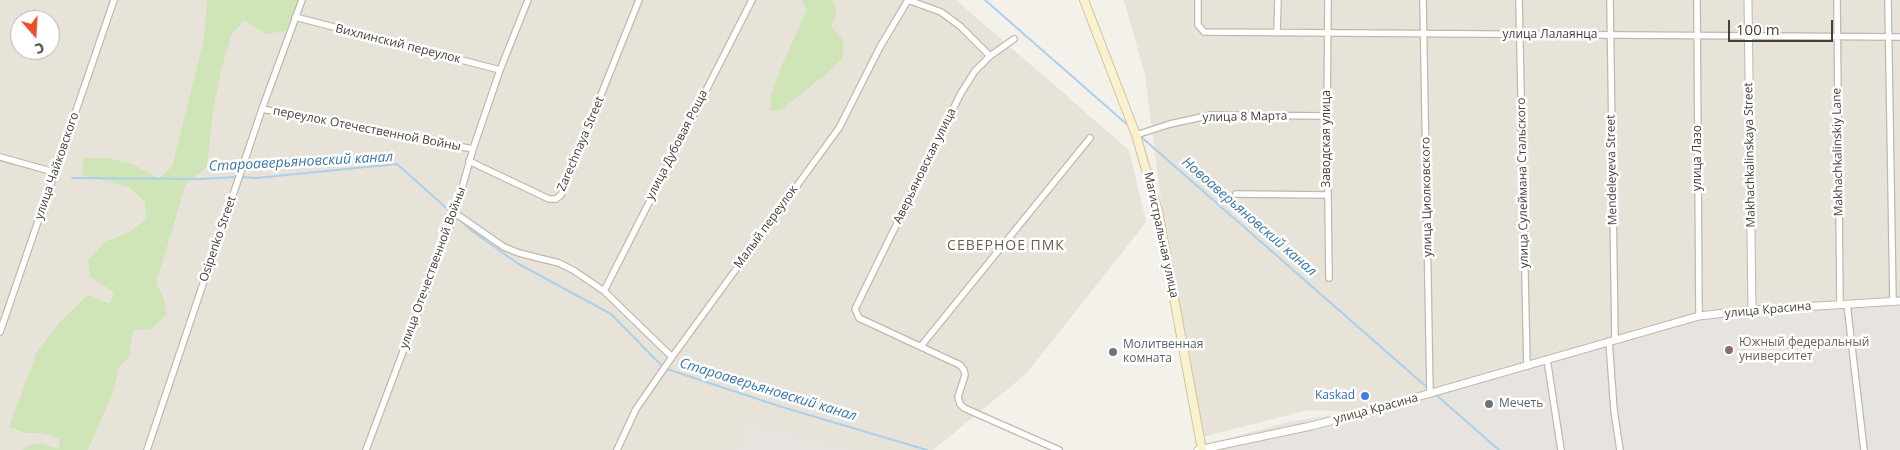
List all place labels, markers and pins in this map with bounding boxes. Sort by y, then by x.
place label: Южный федеральный университет [1739,336,1869,364]
place label: Молитвенная комната [1123,338,1203,366]
marker: Южный федеральный университет [1723,344,1735,356]
marker: Молитвенная комната [1107,346,1119,358]
place label: Kaskad [1315,389,1355,403]
marker: Kaskad [1359,390,1371,402]
place label: Мечеть [1499,397,1543,411]
marker: Мечеть [1483,398,1495,410]

